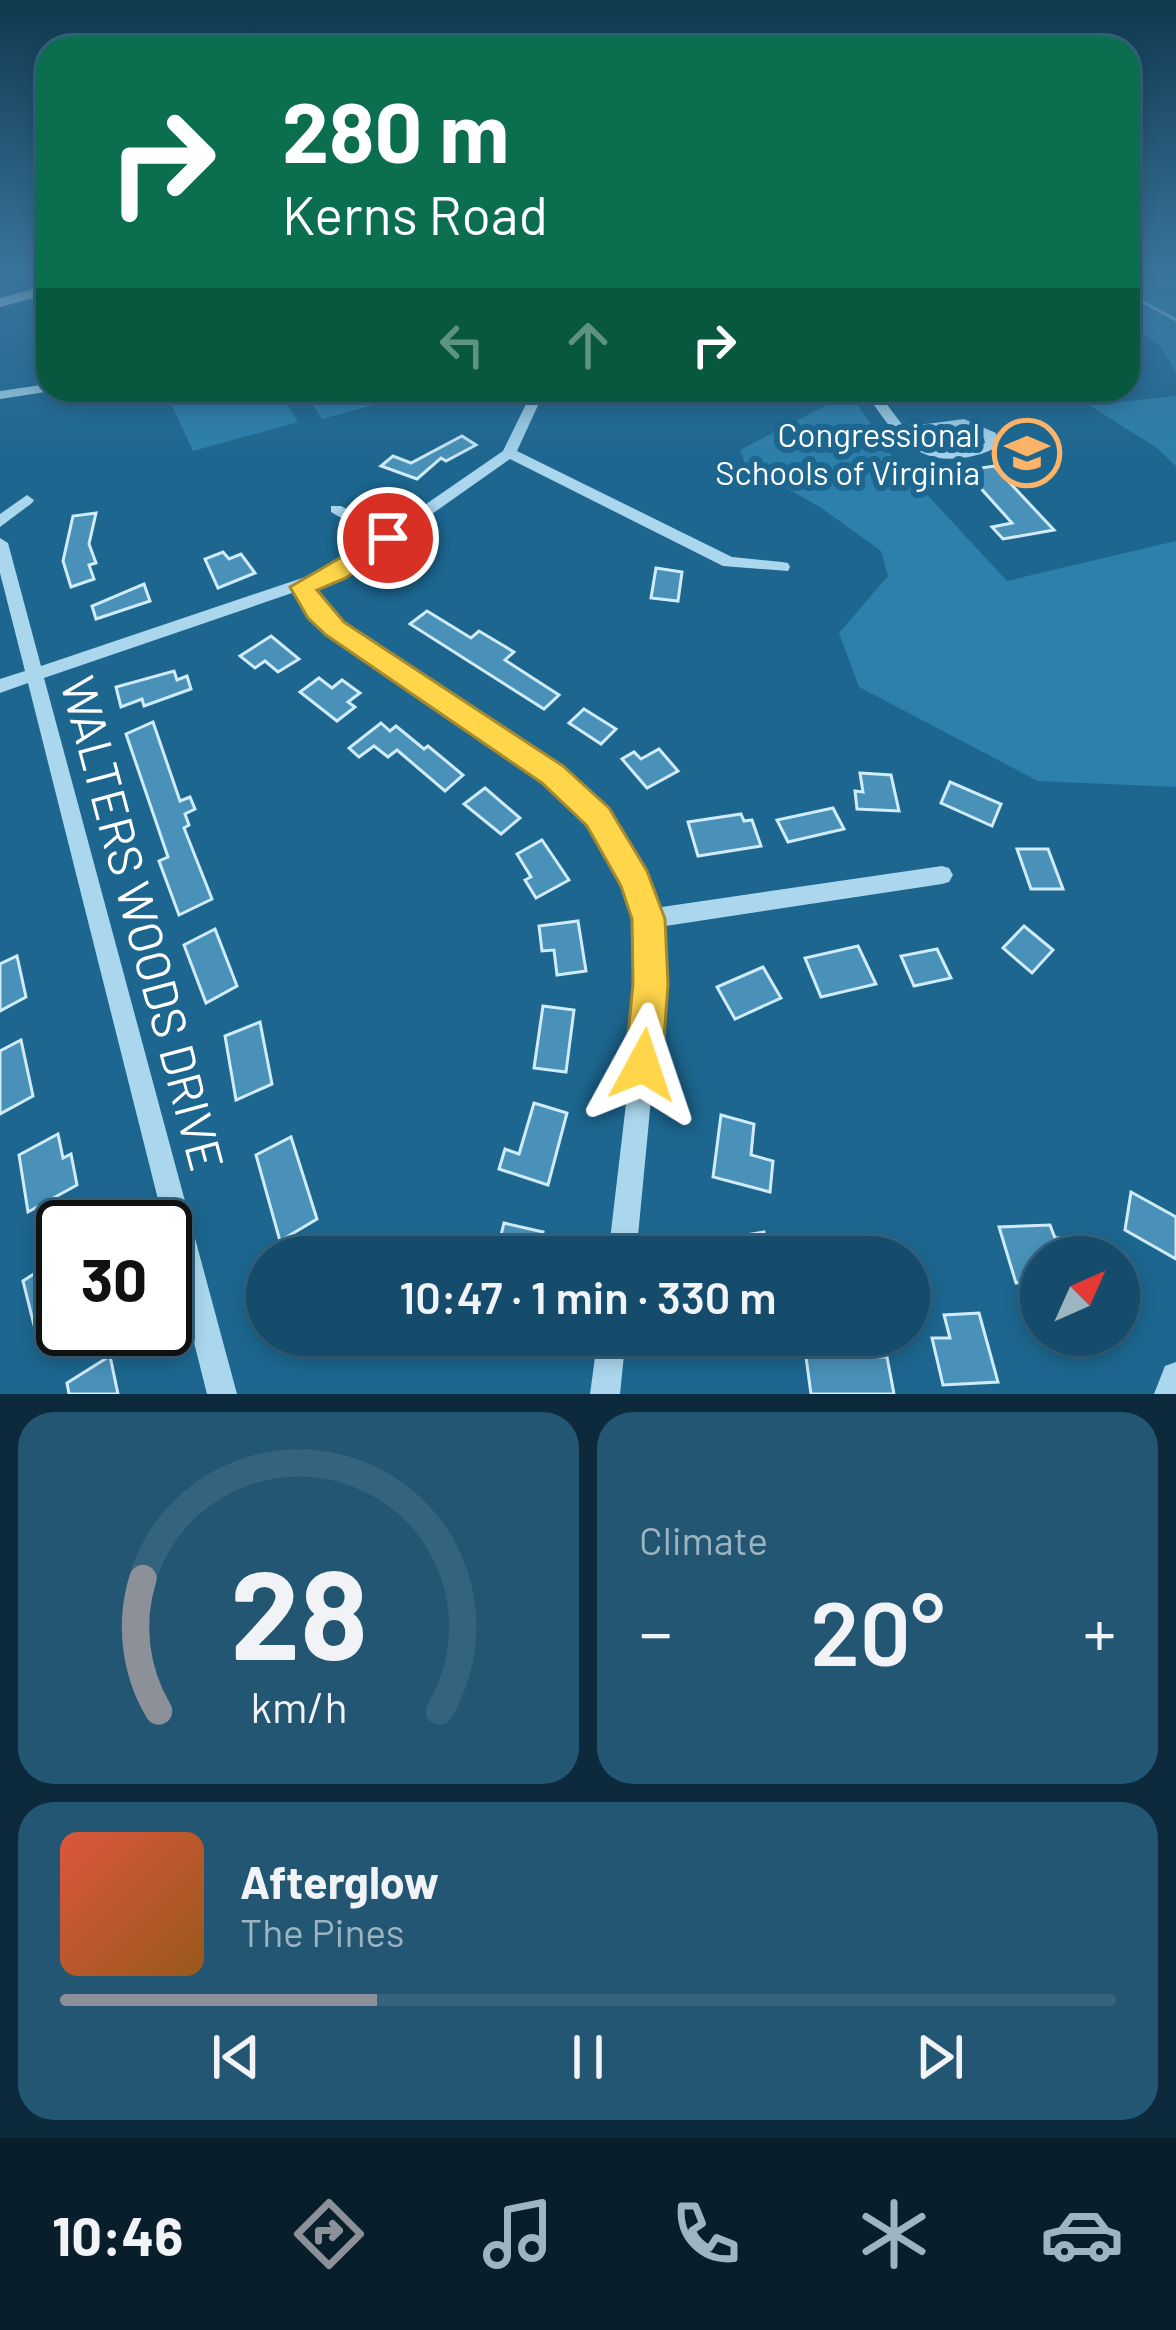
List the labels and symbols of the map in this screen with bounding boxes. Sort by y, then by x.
place label: Congressional Schools of Virginia [715,414,980,492]
school or university icon: Congressional Schools of Virginia [992,418,1062,488]
pin [337,487,439,589]
street label: WALTERS WOODS DRIVE [50,670,238,1176]
position arrow [580,1002,706,1128]
speed limit sign: 30 [36,1200,192,1356]
north arrow [1020,1236,1140,1356]

